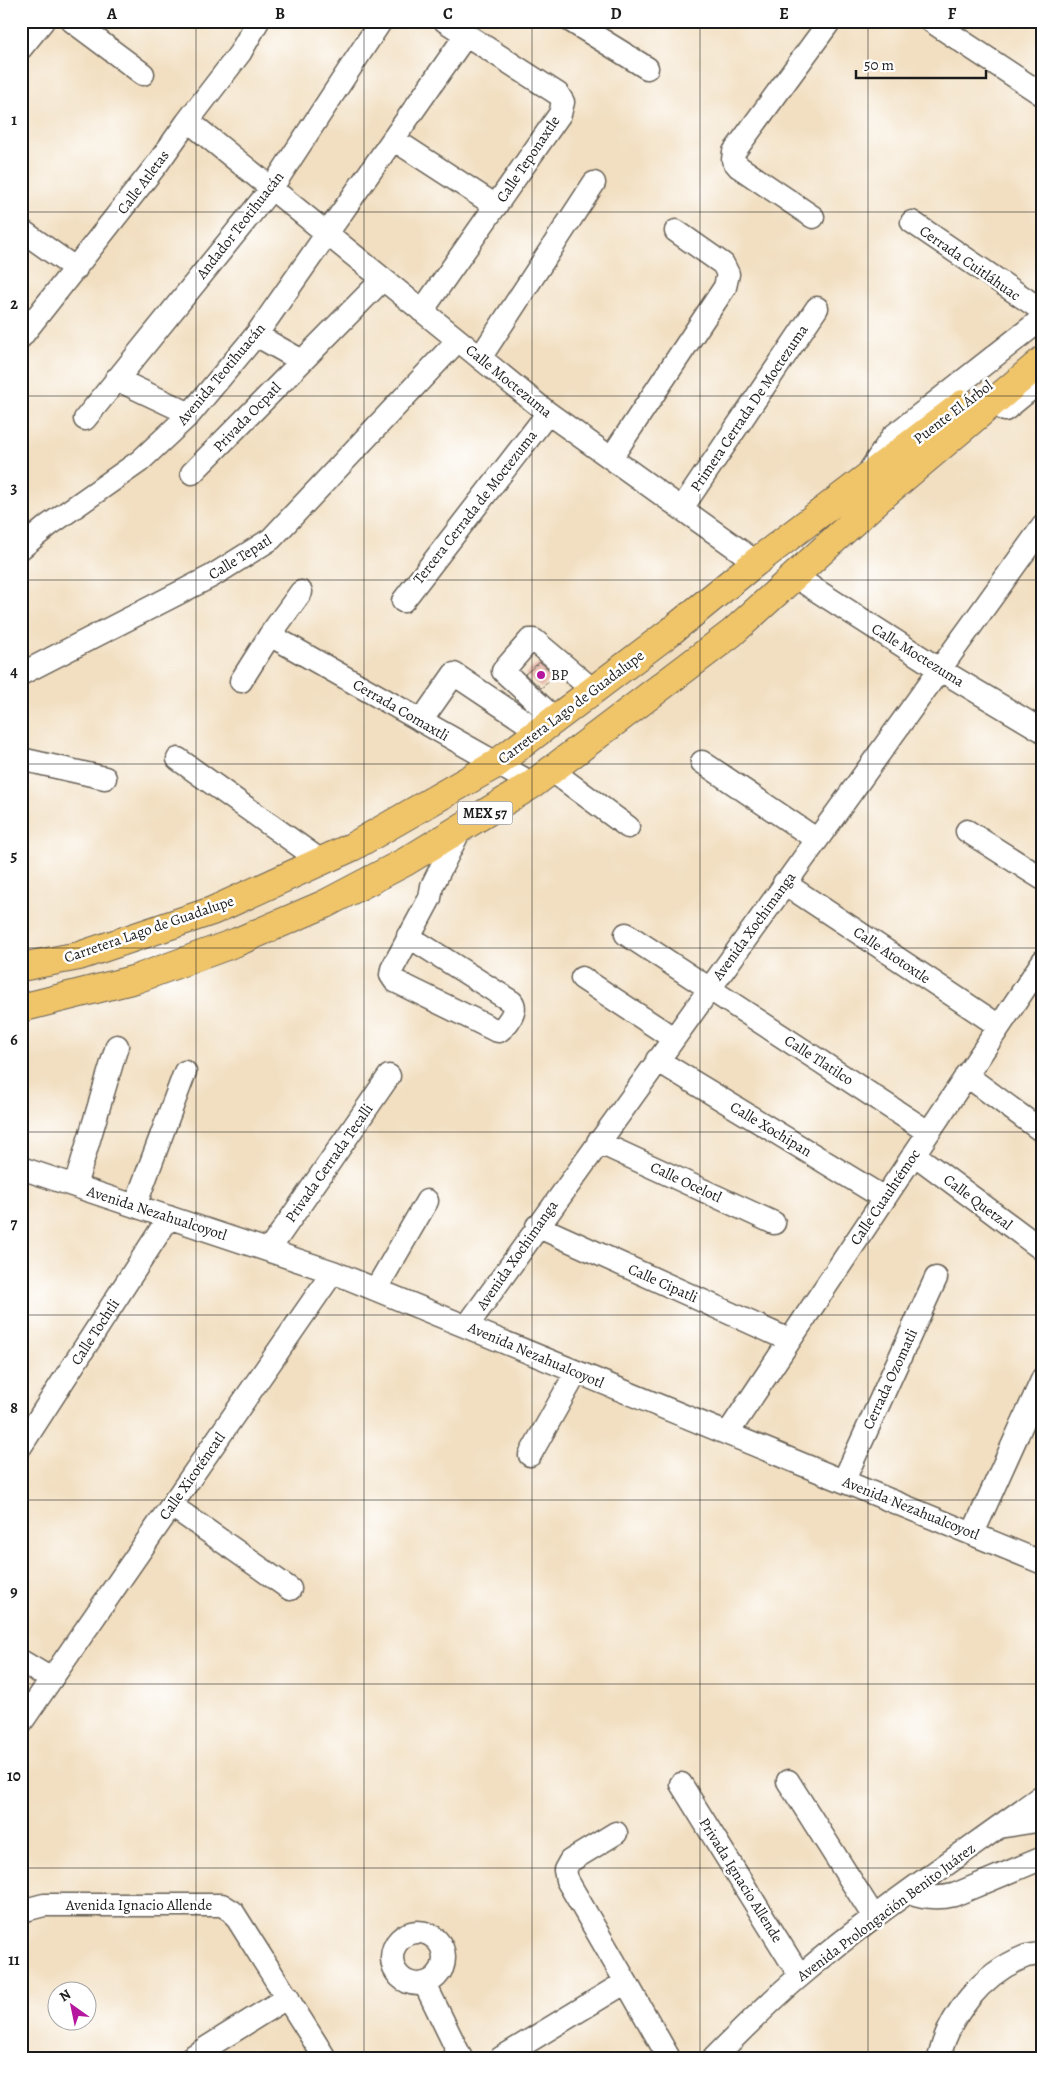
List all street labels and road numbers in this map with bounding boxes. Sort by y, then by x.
street label: Calle Teponaxtle [492,112,565,206]
street label: Calle Atletas [112,146,174,218]
street label: Andador Teotihuacán [191,167,288,284]
street label: Cerrada Cuitláhuac [916,221,1024,305]
street label: Avenida Teotihuacán [172,319,270,430]
street label: Primera Cerrada De Moctezuma [685,320,813,496]
street label: Calle Moctezuma [462,340,556,422]
street label: Puente El Árbol [909,375,997,448]
street label: Privada Ocpatl [209,378,286,456]
street label: Tercera Cerrada de Moctezuma [409,426,541,588]
street label: Calle Tepatl [205,530,276,584]
street label: Calle Moctezuma [868,618,968,692]
street label: Carretera Lago de Guadalupe [494,645,648,769]
street label: Cerrada Comaxtli [349,674,453,746]
road number: MEX 57 [458,801,512,824]
street label: Avenida Xochimanga [707,868,800,985]
street label: Carretera Lago de Guadalupe [61,890,237,967]
street label: Calle Atotoxtle [849,922,935,988]
street label: Calle Tlatilco [781,1030,857,1090]
street label: Calle Xochipan [726,1097,816,1161]
street label: Privada Cerrada Tecalli [281,1100,377,1226]
street label: Calle Cuauhtémoc [845,1145,925,1249]
street label: Calle Ocelotl [647,1157,725,1207]
street label: Calle Quetzal [940,1170,1017,1235]
street label: Avenida Nezahualcoyotl [84,1181,230,1245]
street label: Avenida Xochimanga [471,1196,562,1315]
street label: Calle Cipatli [625,1259,701,1307]
street label: Calle Tochtli [66,1295,124,1369]
street label: Avenida Nezahualcoyotl [464,1317,607,1393]
street label: Cerrada Ozomatli [858,1325,922,1433]
street label: Calle Xicoténcatl [154,1428,230,1524]
street label: Avenida Nezahualcoyotl [839,1471,983,1545]
street label: Privada Ignacio Allende [694,1814,788,1947]
street label: Avenida Prolongación Benito Juárez [792,1838,979,1986]
street label: Avenida Ignacio Allende [65,1895,212,1915]

